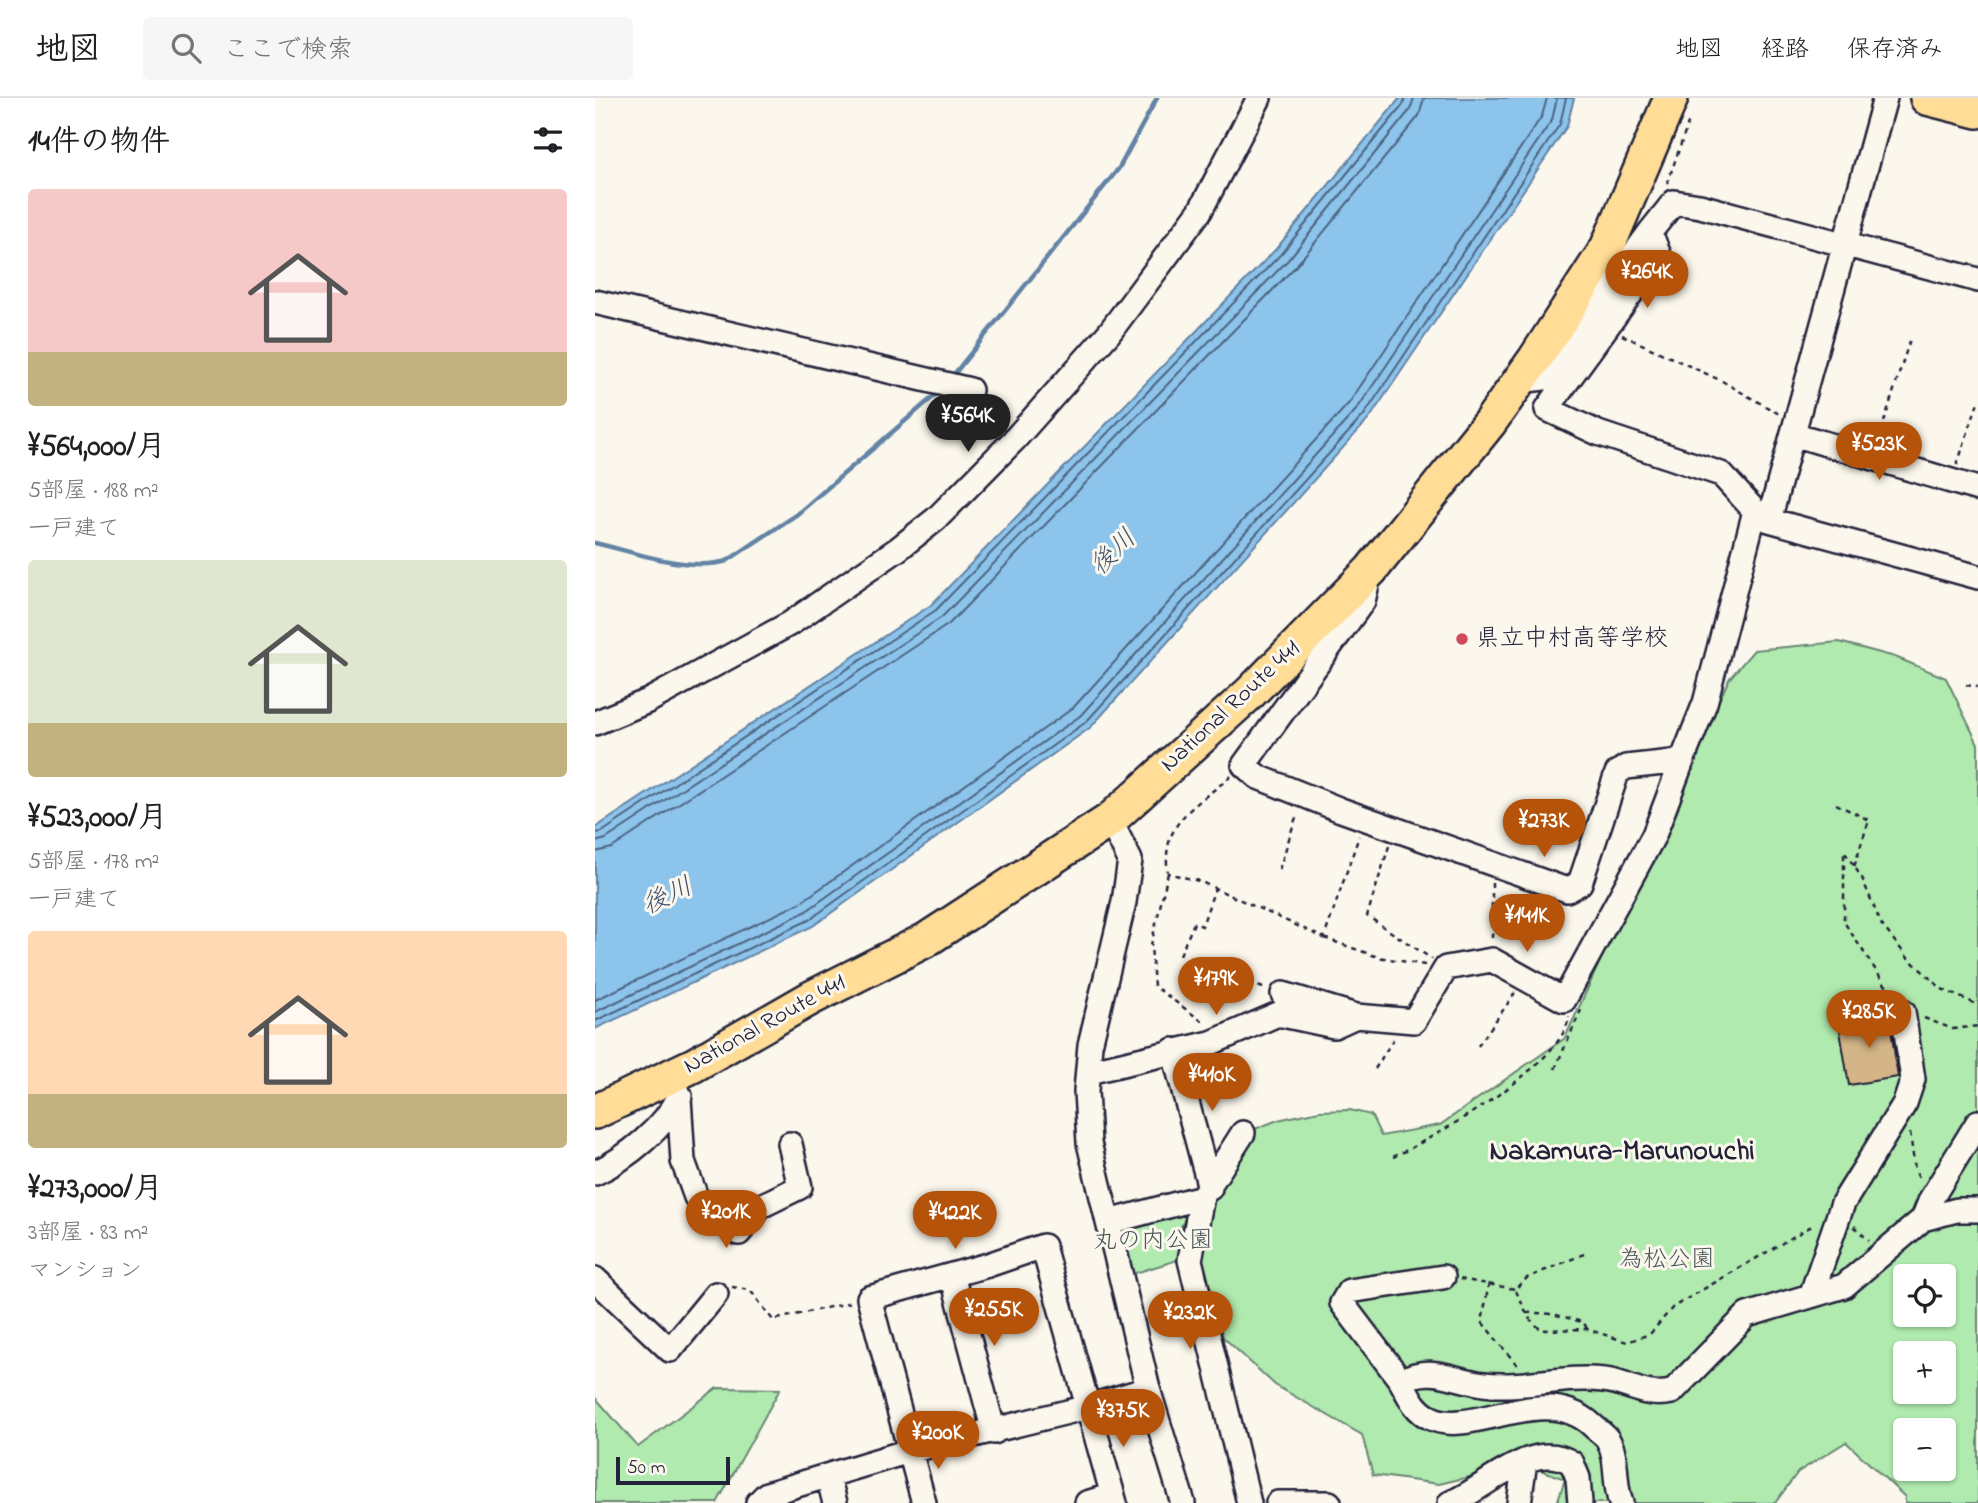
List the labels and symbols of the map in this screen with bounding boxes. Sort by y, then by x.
pin: ¥264K [1598,250,1696,310]
pin: ¥564K [919,394,1017,454]
pin: ¥523K [1830,422,1928,482]
water label: 後川 [1082,521,1146,585]
place label: 県立中村高等学校 [1476,622,1668,657]
marker: 県立中村高等学校 [1454,631,1470,647]
street label: National Route 441 [1153,632,1309,781]
pin: ¥273K [1495,800,1593,859]
water label: 後川 [636,869,700,925]
pin: ¥141K [1478,894,1576,954]
pin: ¥179K [1167,958,1265,1017]
street label: National Route 441 [678,966,853,1084]
pin: ¥285K [1820,990,1918,1050]
pin: ¥410K [1163,1054,1261,1113]
district label: Nakamura-Marunouchi [1489,1132,1755,1173]
pin: ¥201K [677,1190,775,1250]
pin: ¥422K [906,1192,1004,1251]
park label: 丸の内公園 [1093,1224,1213,1259]
park label: 為松公園 [1619,1243,1715,1278]
pin: ¥255K [945,1288,1043,1348]
pin: ¥232K [1141,1292,1239,1351]
pin: ¥375K [1074,1390,1172,1449]
pin: ¥200K [889,1412,987,1471]
scale bar [616,1454,730,1486]

